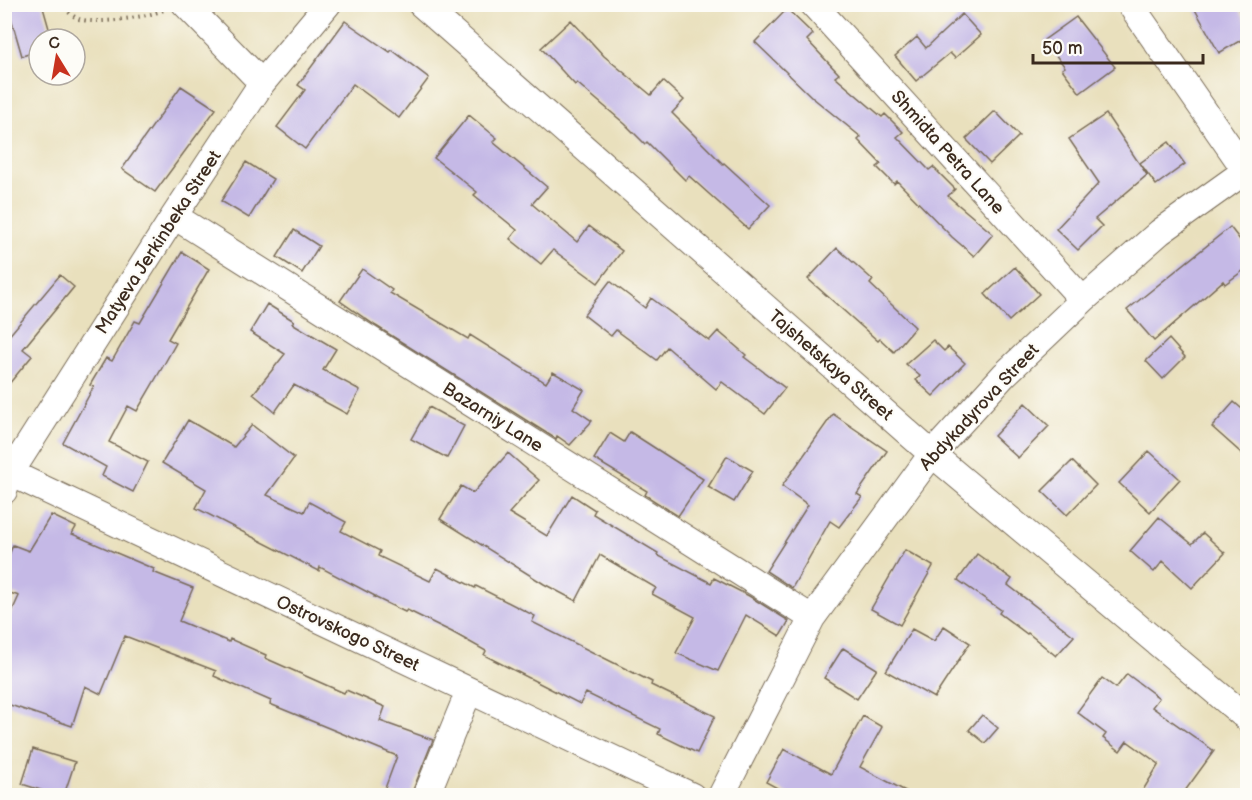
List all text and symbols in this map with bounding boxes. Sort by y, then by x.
north arrow [27,27,87,87]
scale bar [1033,27,1202,65]
text: С [47,33,62,54]
text: 50 m [1042,38,1083,59]
street label: Shmidta Petra Lane [887,86,1009,219]
street label: Matyeva Jerkinbeka Street [91,146,226,338]
street label: Tajshetskaya Street [764,306,897,425]
street label: Abdykadyrova Street [915,339,1044,475]
street label: Bazarniy Lane [439,378,547,457]
street label: Ostrovskogo Street [273,591,423,676]

